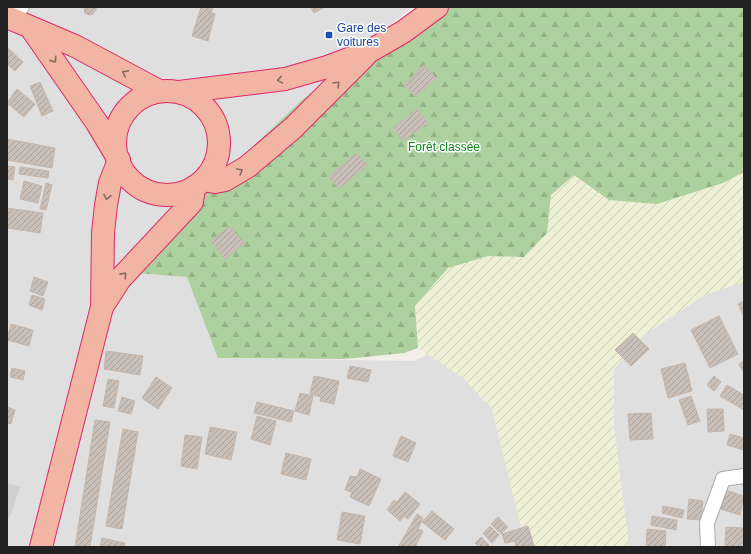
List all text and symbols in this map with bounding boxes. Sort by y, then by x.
place label: Gare des voitures [337,21,386,49]
marker: Gare des voitures [324,30,334,40]
one-way arrow [49,56,57,63]
one-way arrow [122,70,129,78]
one-way arrow [277,75,283,84]
one-way arrow [332,82,340,89]
park label: Forêt classée [408,140,480,154]
one-way arrow [236,168,243,176]
one-way arrow [104,194,112,200]
one-way arrow [120,272,127,280]

